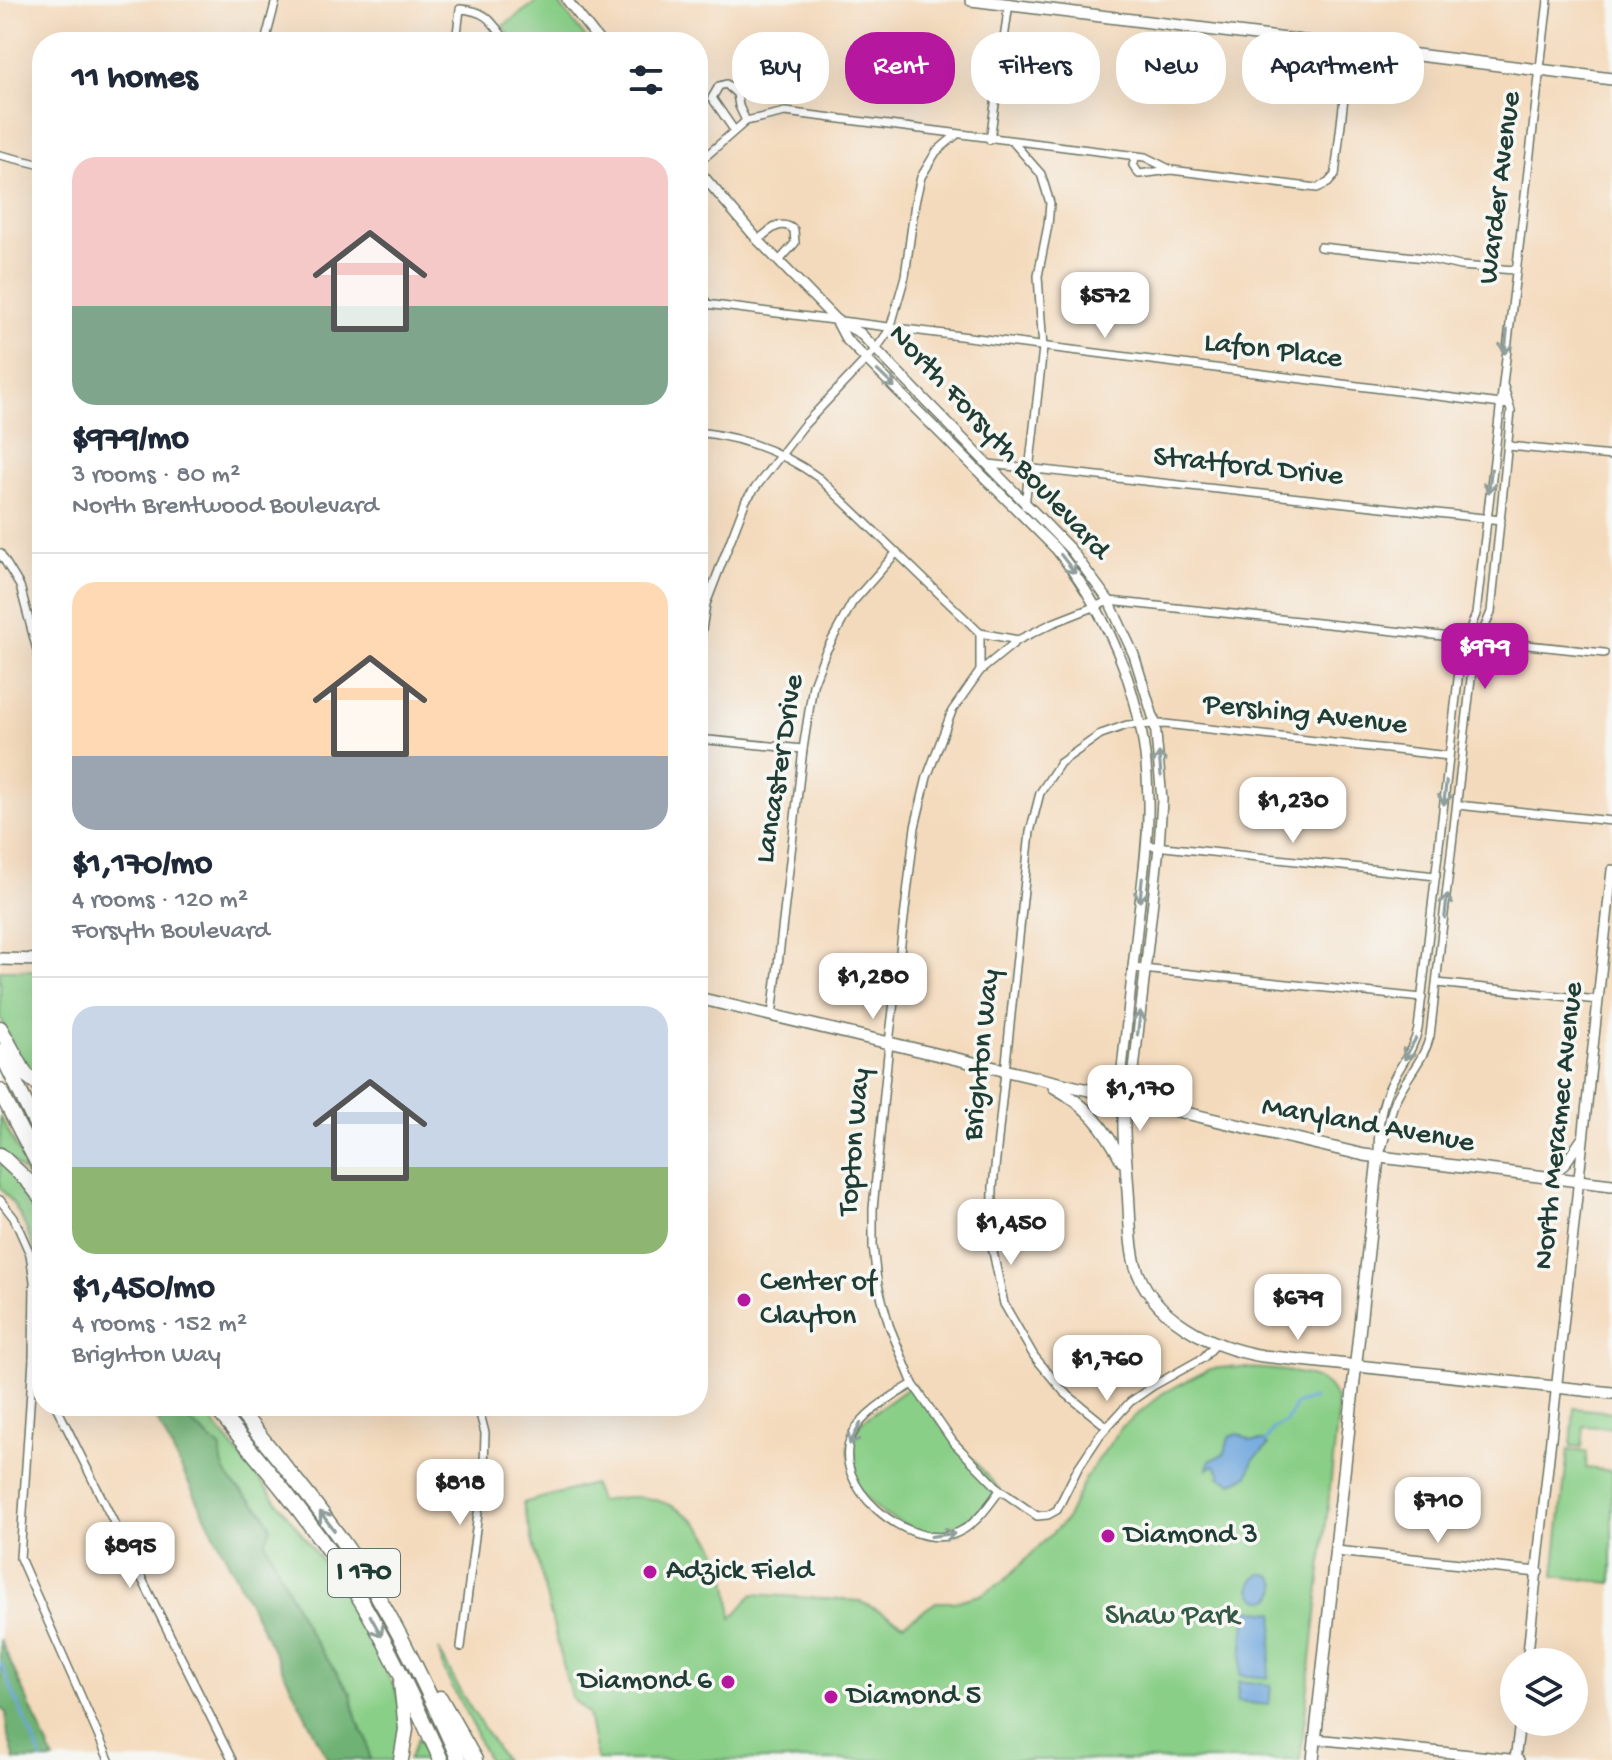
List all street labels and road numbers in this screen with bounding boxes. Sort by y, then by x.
street label: Warder Avenue [1472,89,1530,286]
street label: North Forsyth Boulevard [880,318,1118,570]
street label: Lafon Place [1202,326,1345,378]
street label: Stratford Drive [1151,441,1345,495]
street label: Lancaster Drive [749,672,813,866]
street label: Pershing Avenue [1200,688,1409,744]
street label: Brighton Way [957,968,1009,1143]
street label: North Meramec Avenue [1527,980,1593,1272]
street label: Topton Way [832,1067,880,1219]
street label: Maryland Avenue [1259,1090,1478,1162]
road number: I 170 [328,1549,400,1597]

